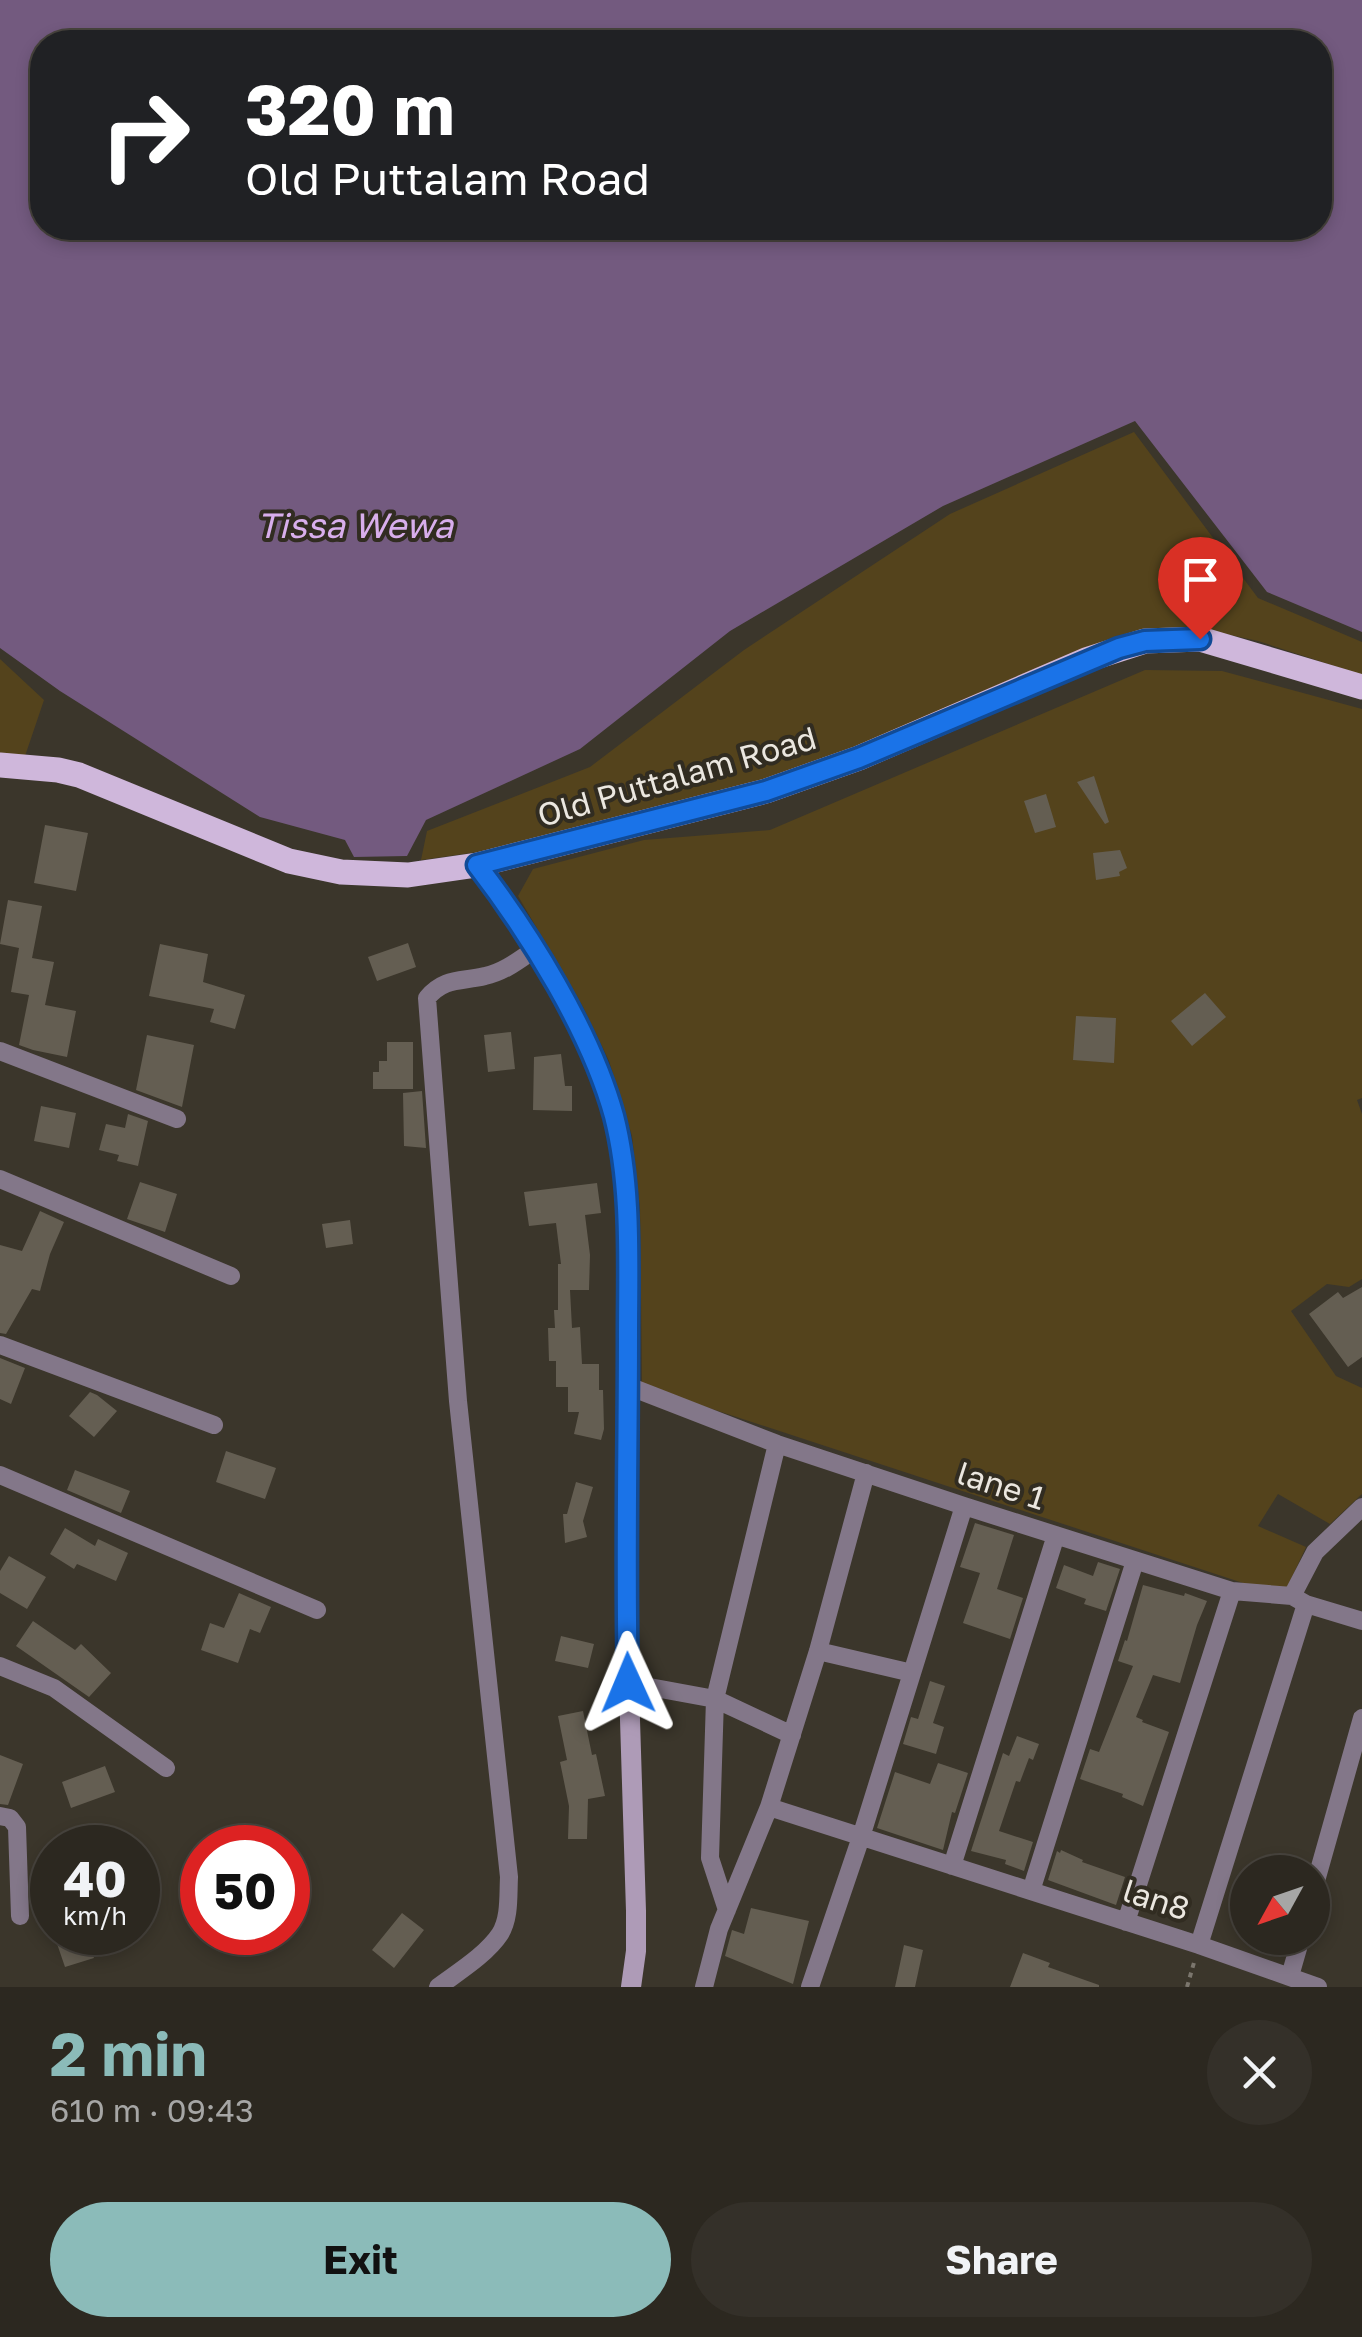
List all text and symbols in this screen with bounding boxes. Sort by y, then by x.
text: 320 m [245,66,455,150]
icon: right [80,70,210,200]
text: Old Puttalam Road [245,151,650,205]
water label: Tissa Wewa [257,504,454,546]
pin [1158,537,1243,640]
icon: arrive [1173,552,1228,607]
street label: Old Puttalam Road [533,718,820,834]
street label: lane 1 [953,1453,1050,1517]
position arrow [576,1631,680,1735]
speed limit sign: 50 [180,1825,310,1955]
text: 40 [63,1848,127,1908]
north arrow [1230,1855,1330,1955]
map controls [1230,1855,1330,1955]
street label: lan8 [1118,1871,1194,1928]
text: km/h [63,1900,127,1931]
text: 2 min [50,2017,207,2089]
button: close [1207,2020,1312,2125]
text: 610 m · 09:43 [50,2091,254,2129]
button: Exit [50,2202,671,2317]
button: Share [691,2202,1312,2317]

